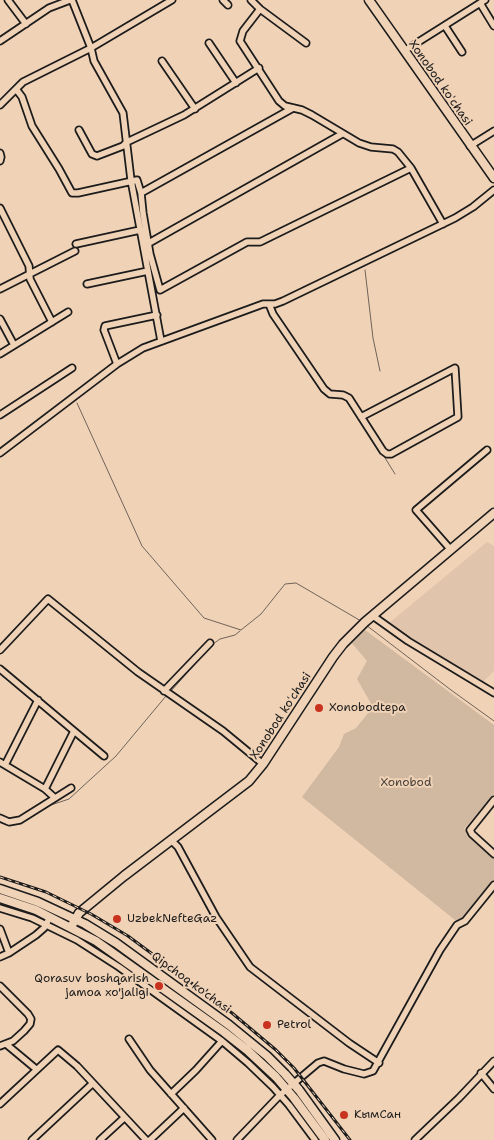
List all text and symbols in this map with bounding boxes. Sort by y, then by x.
street label: Xonobod koʻchasi [405,37,475,129]
street label: Xonobod koʻchasi [247,670,315,762]
place label: Xonobodtepa [329,701,406,715]
marker: Xonobodtepa [313,702,325,714]
park label: Xonobod [380,776,432,790]
place label: UzbekNefteGaz [127,912,217,926]
marker: UzbekNefteGaz [111,913,123,925]
street label: Qipchoq ko'chasi [148,949,234,1017]
place label: Qorasuv boshqarish jamoa xo'jaligi [34,972,149,1000]
marker: Qorasuv boshqarish jamoa xo'jaligi [153,980,165,992]
place label: Petrol [277,1018,311,1032]
marker: Petrol [261,1019,273,1031]
place label: КымСан [354,1108,401,1122]
marker: КымСан [338,1109,350,1121]

